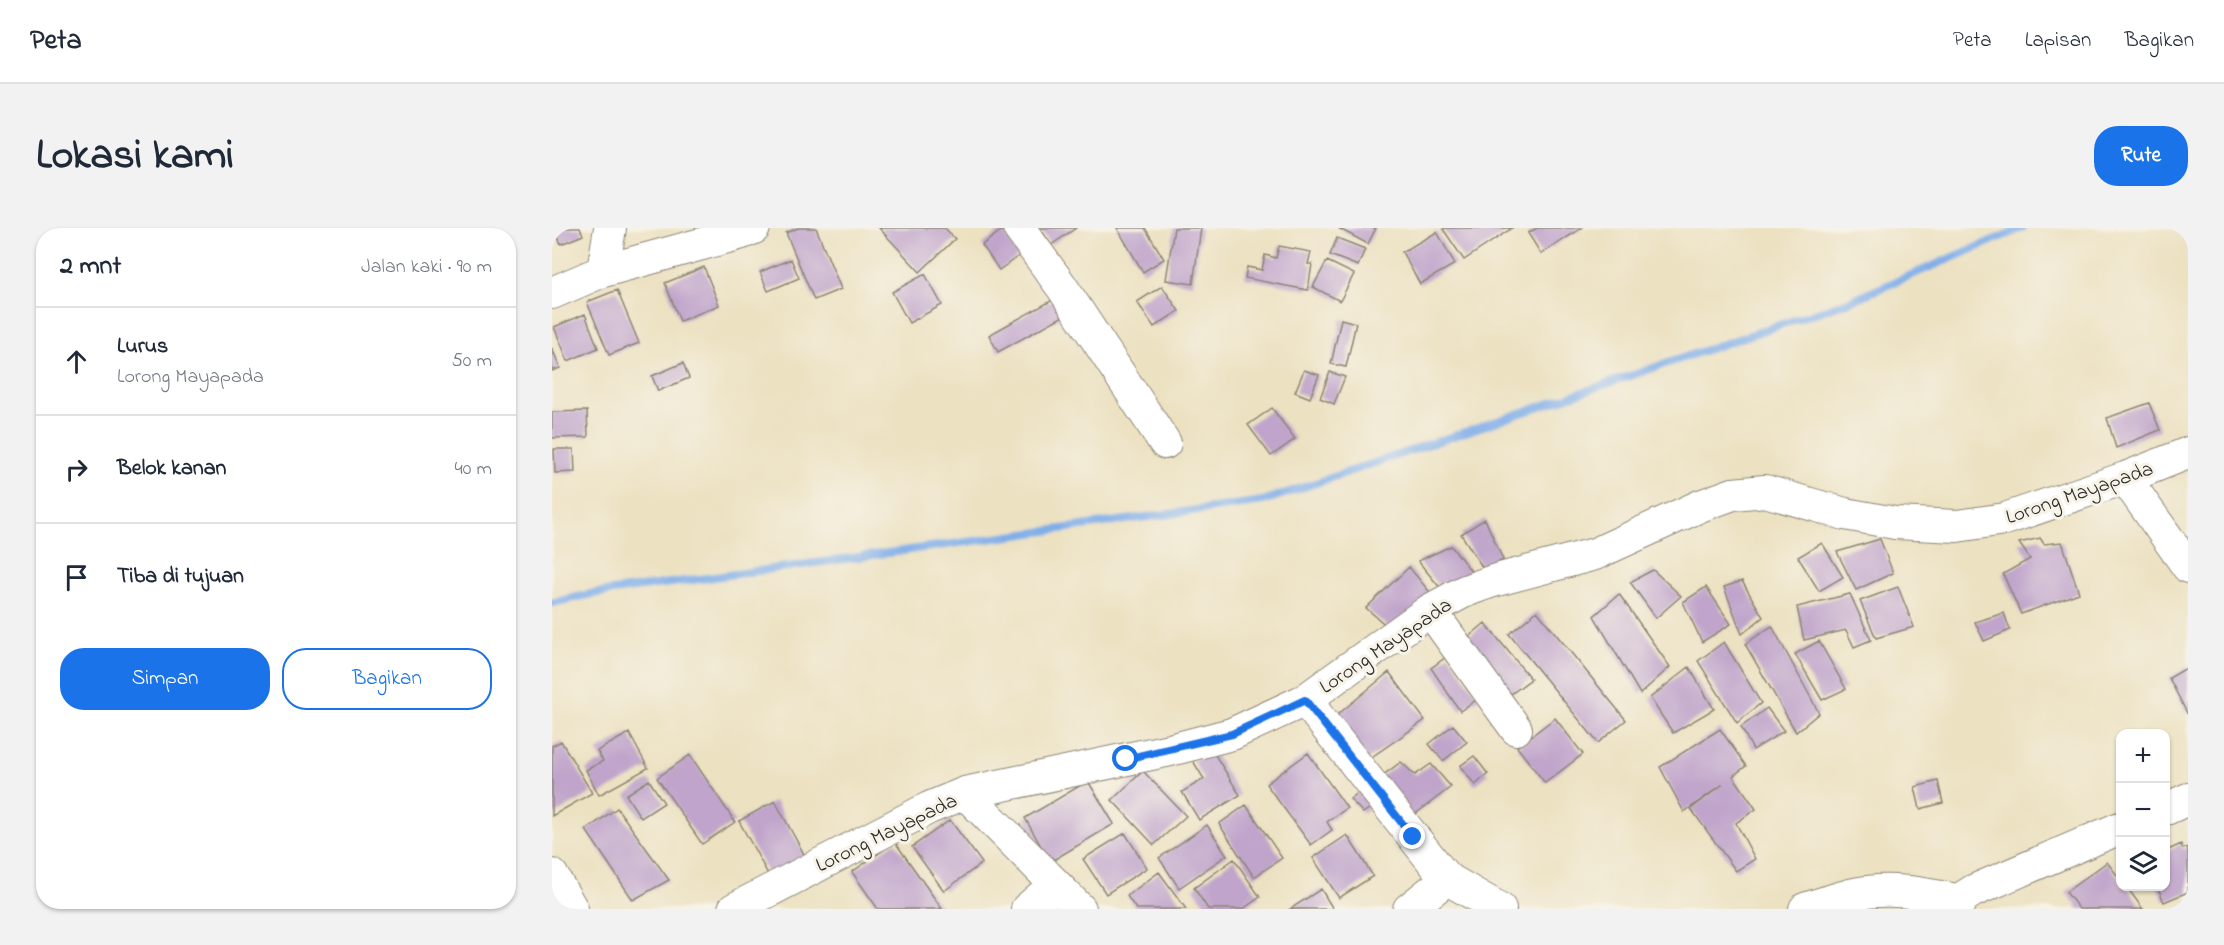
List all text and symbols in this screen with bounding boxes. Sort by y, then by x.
text: Peta [30,21,82,62]
text: Peta [1953,26,1992,56]
text: Lapisan [2025,26,2091,56]
text: Bagikan [2124,26,2194,56]
text: Lokasi kami [36,126,234,187]
button: Rute [2094,126,2188,186]
text: 2 mnt [60,248,121,286]
text: Jalan kaki · 90 m [361,253,492,282]
text: Lurus [117,331,168,363]
icon: ahead [60,345,93,378]
text: 50 m [451,347,492,376]
text: Lorong Mayapada [117,363,264,392]
icon: right [60,453,93,486]
text: Belok kanan [117,453,226,485]
text: 40 m [455,455,492,484]
street label: Lorong Mayapada [2002,455,2158,535]
icon: arrive [60,561,93,594]
text: Tiba di tujuan [117,561,244,593]
street label: Lorong Mayapada [1314,591,1460,704]
button: Simpan [60,648,270,710]
button: Bagikan [282,648,492,710]
map controls [2116,729,2170,891]
button: + [2116,729,2170,783]
route start [1112,745,1138,771]
button: − [2116,783,2170,837]
street label: Lorong Mayapada [811,787,964,883]
route end [1399,823,1425,849]
button: layers [2116,837,2170,891]

